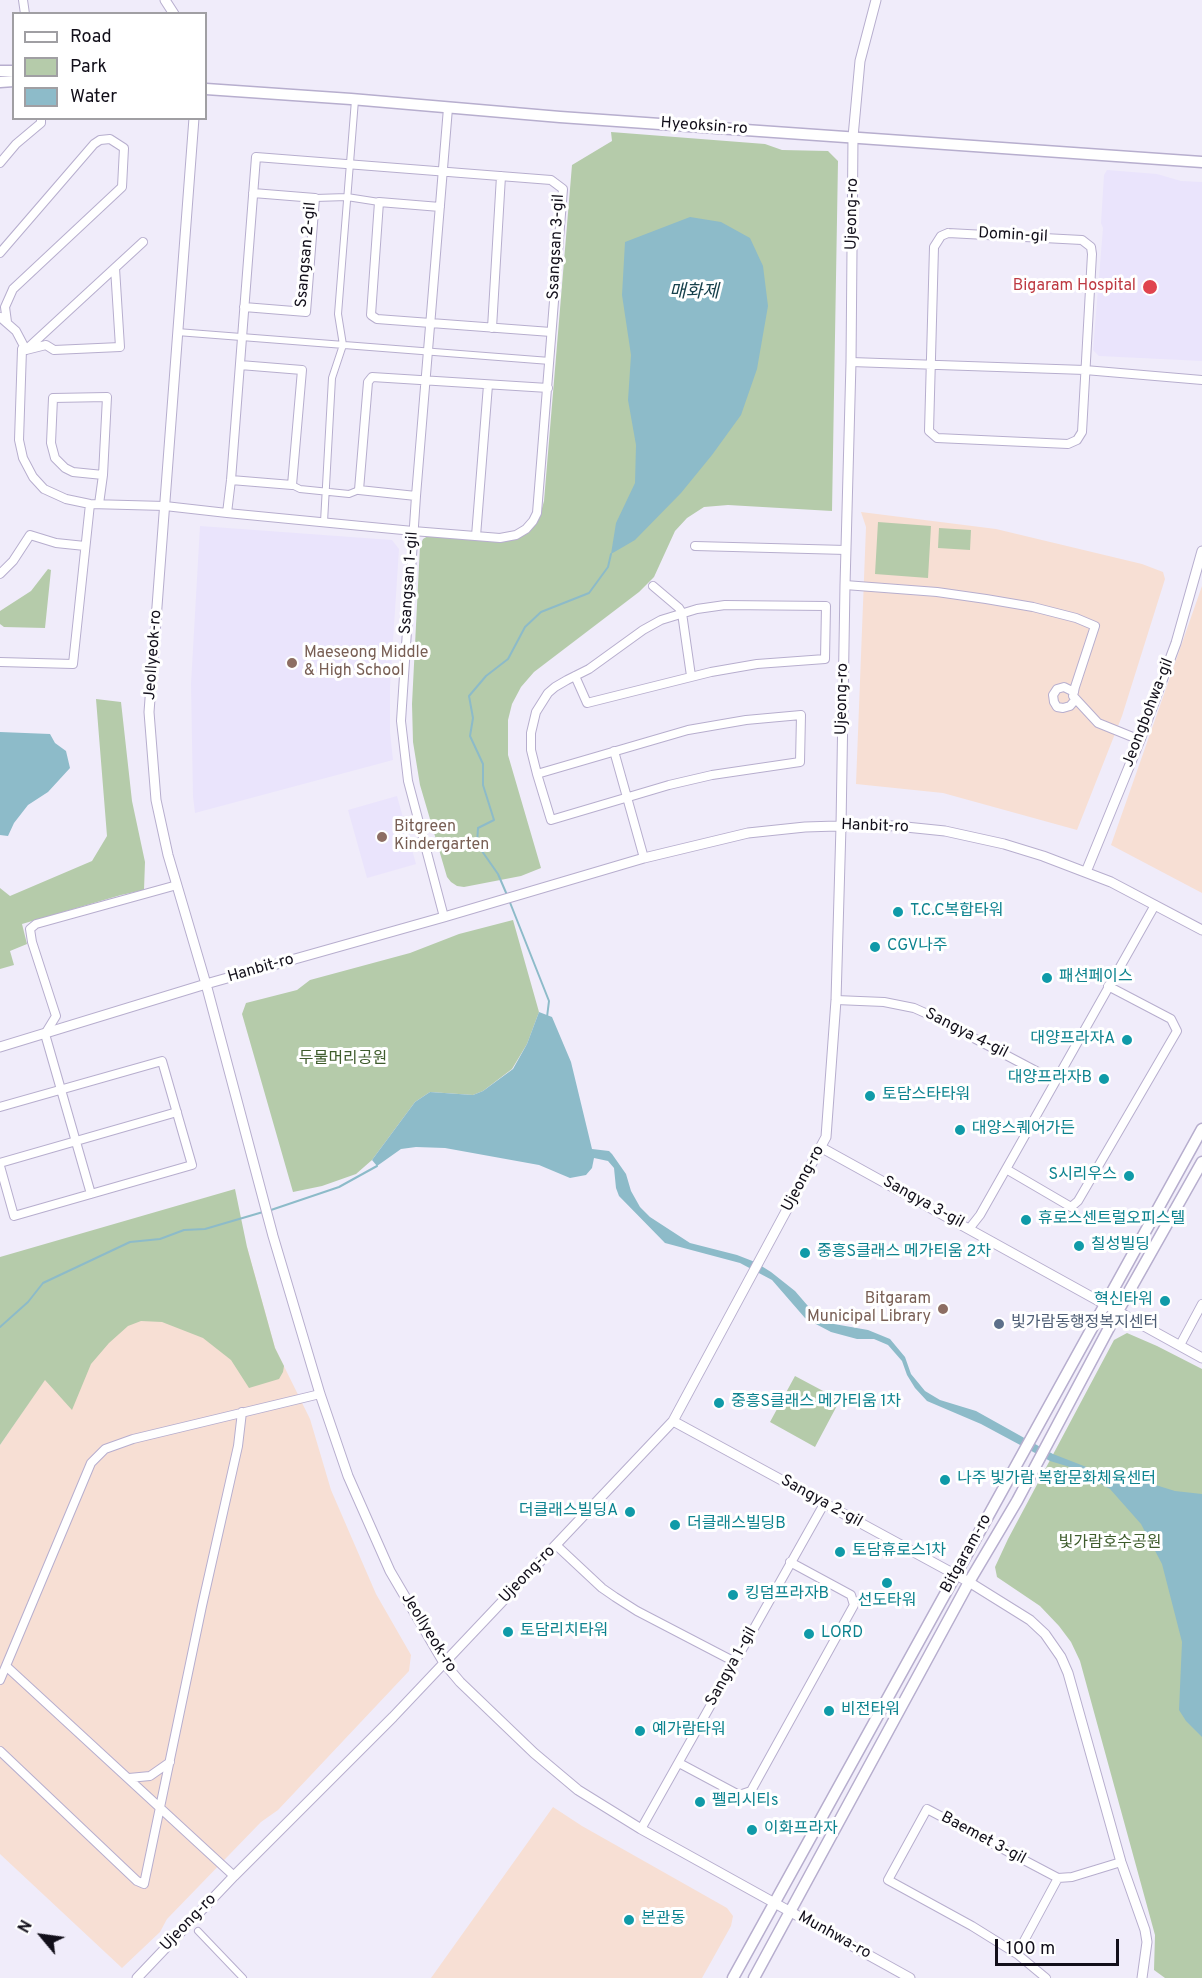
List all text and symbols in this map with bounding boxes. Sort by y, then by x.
legend [12,12,207,120]
text: Road [70,26,112,49]
text: Park [70,56,107,79]
text: Water [70,86,117,109]
street label: Hyeoksin-ro [660,114,748,140]
street label: Ujeong-ro [843,178,863,250]
street label: Ssangsan 3-gil [545,194,569,300]
street label: Ssangsan 2-gil [293,201,321,309]
street label: Domin-gil [978,225,1048,247]
place label: Bigaram Hospital [1013,277,1136,297]
marker: Bigaram Hospital [1141,278,1159,296]
water label: 매화제 [669,282,719,304]
street label: Ssangsan 1-gil [397,531,423,635]
street label: Jeollyeok-ro [141,609,167,701]
place label: Maeseong Middle & High School [304,644,428,682]
marker: Maeseong Middle & High School [285,656,299,670]
street label: Jeongbohwa-gil [1119,656,1179,770]
street label: Ujeong-ro [833,663,853,735]
street label: Hanbit-ro [841,816,909,838]
place label: Bitgreen Kindergarten [394,818,489,856]
marker: Bitgreen Kindergarten [375,830,389,844]
place label: T.C.C복합타워 [910,902,1003,922]
marker: T.C.C복합타워 [891,905,905,919]
place label: CGV나주 [887,937,948,957]
marker: CGV나주 [868,940,882,954]
street label: Hanbit-ro [226,950,296,988]
place label: 패션페이스 [1059,968,1133,988]
marker: 패션페이스 [1040,971,1054,985]
street label: Sangya 4-gil [921,1005,1011,1063]
place label: 대양프라자A [1031,1030,1115,1050]
marker: 대양프라자A [1120,1033,1134,1047]
park label: 두물머리공원 [299,1050,387,1070]
place label: 대양프라자B [1008,1069,1092,1089]
marker: 대양프라자B [1097,1072,1111,1086]
place label: 토담스타타워 [882,1086,970,1106]
marker: 토담스타타워 [863,1089,877,1103]
place label: 대양스퀘어가든 [972,1120,1075,1140]
marker: 대양스퀘어가든 [953,1123,967,1137]
street label: Ujeong-ro [779,1143,829,1215]
place label: S시리우스 [1049,1166,1117,1186]
marker: S시리우스 [1122,1169,1136,1183]
street label: Sangya 3-gil [879,1173,967,1233]
place label: 휴로스센트럴오피스텔 [1038,1210,1185,1230]
marker: 휴로스센트럴오피스텔 [1019,1213,1033,1227]
place label: 칠성빌딩 [1091,1236,1150,1256]
marker: 칠성빌딩 [1072,1239,1086,1253]
place label: 중흥S클래스 메가티움 2차 [817,1243,991,1263]
marker: 중흥S클래스 메가티움 2차 [798,1246,812,1260]
place label: Bitgaram Municipal Library [807,1290,931,1328]
place label: 혁신타워 [1094,1291,1153,1311]
marker: 혁신타워 [1158,1294,1172,1308]
marker: Bitgaram Municipal Library [936,1302,950,1316]
place label: 빛가람동행정복지센터 [1011,1314,1158,1334]
marker: 빛가람동행정복지센터 [992,1317,1006,1331]
place label: 중흥S클래스 메가티움 1차 [731,1393,901,1413]
marker: 중흥S클래스 메가티움 1차 [712,1396,726,1410]
place label: 나주 빛가람 복합문화체육센터 [957,1470,1156,1490]
street label: Sangya 2-gil [777,1472,865,1532]
marker: 나주 빛가람 복합문화체육센터 [938,1473,952,1487]
place label: 더클래스빌딩A [519,1502,618,1522]
marker: 더클래스빌딩A [623,1505,637,1519]
street label: Bitgaram-ro [937,1511,997,1597]
place label: 더클래스빌딩B [687,1515,786,1535]
marker: 더클래스빌딩B [668,1518,682,1532]
park label: 빛가람호수공원 [1058,1534,1162,1554]
street label: Ujeong-ro [496,1542,560,1608]
place label: 토담휴로스1차 [852,1542,946,1562]
marker: 토담휴로스1차 [833,1545,847,1559]
marker: 선도타워 [880,1576,894,1590]
place label: 킹덤프라자B [745,1585,829,1605]
marker: 킹덤프라자B [726,1588,740,1602]
street label: Jeollyeok-ro [396,1590,460,1676]
place label: 선도타워 [858,1592,916,1612]
place label: 토담리치타워 [520,1622,608,1642]
street label: Sangya 1-gil [702,1624,762,1710]
place label: LORD [821,1624,863,1644]
marker: 토담리치타워 [501,1625,515,1639]
marker: LORD [802,1627,816,1641]
place label: 비전타워 [841,1701,900,1721]
marker: 비전타워 [822,1704,836,1718]
place label: 예가람타워 [652,1721,726,1741]
marker: 예가람타워 [633,1724,647,1738]
place label: 펠리시티s [712,1792,778,1812]
marker: 펠리시티s [693,1795,707,1809]
street label: Baemet 3-gil [937,1809,1029,1869]
place label: 이화프라자 [764,1820,838,1840]
marker: 이화프라자 [745,1823,759,1837]
street label: Ujeong-ro [157,1890,221,1956]
north arrow [12,1906,72,1966]
street label: Munhwa-ro [794,1908,874,1964]
place label: 본관동 [641,1910,685,1930]
marker: 본관동 [622,1913,636,1927]
text: N [15,1917,38,1937]
scale bar [998,1927,1122,1965]
text: 100 m [1006,1938,1055,1961]

